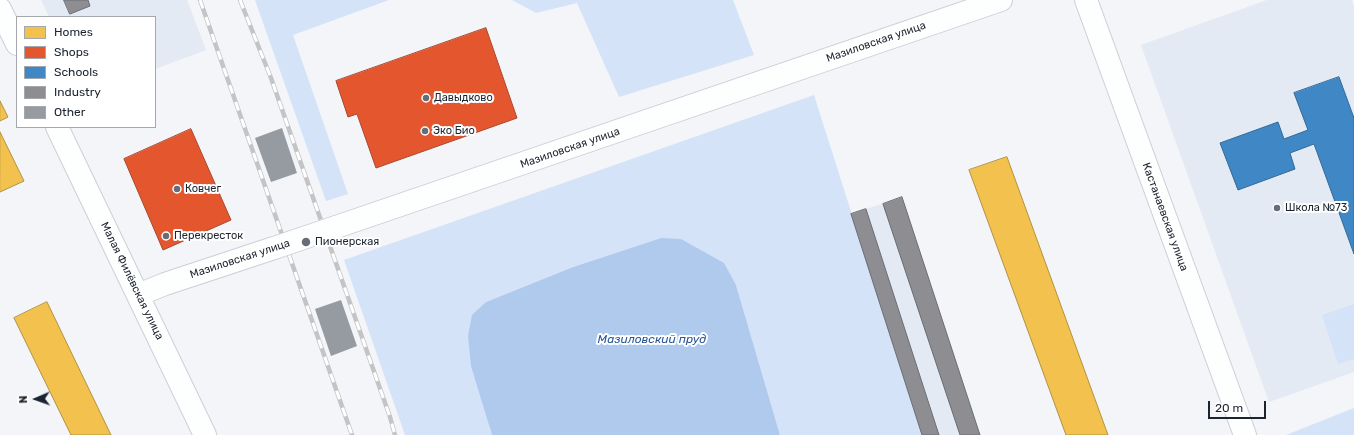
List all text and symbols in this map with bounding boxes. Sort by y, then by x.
legend [16,16,156,128]
street label: Мазиловская улица [825,19,927,65]
text: Homes [54,25,93,39]
text: Shops [54,45,89,59]
text: Schools [54,65,98,79]
text: Industry [54,85,101,99]
place label: Давыдково [434,91,493,105]
marker: Давыдково [421,93,431,103]
text: Other [54,105,85,119]
place label: Эко Био [433,124,475,138]
street label: Мазиловская улица [519,125,621,171]
marker: Эко Био [420,126,430,136]
street label: Кастанаевская улица [1139,161,1191,273]
place label: Ковчег [185,182,221,196]
marker: Ковчег [172,184,182,194]
place label: Школа №73 [1285,201,1347,215]
marker: Школа №73 [1272,203,1282,213]
street label: Малая Филёвская улица [98,220,166,342]
place label: Перекресток [174,229,243,243]
marker: Перекресток [161,231,171,241]
place label: Пионерская [315,235,379,249]
marker: Пионерская [300,236,312,248]
street label: Мазиловская улица [188,237,292,281]
water label: Мазиловский пруд [598,333,706,347]
north arrow [16,379,56,419]
scale bar [1210,393,1268,419]
text: N [17,395,30,404]
text: 20 m [1215,401,1243,415]

